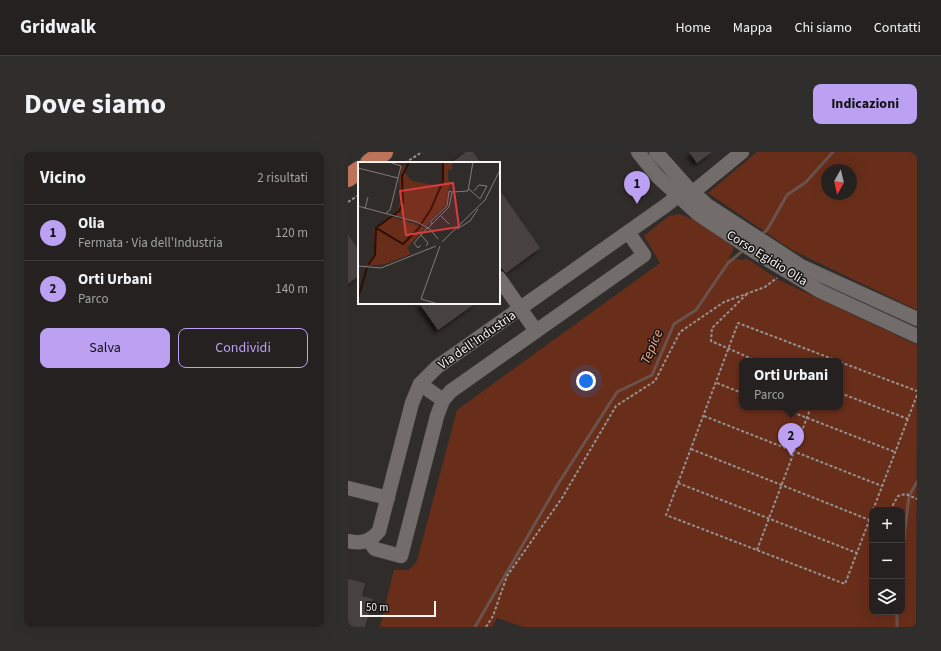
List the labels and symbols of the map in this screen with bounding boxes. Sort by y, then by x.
inset map [358,162,500,304]
north arrow [821,164,857,200]
pin: 1 [624,171,650,204]
street label: Corso Egidio Olia [723,226,811,290]
street label: Via dell'Industria [434,306,520,374]
water label: Tepice [636,326,668,368]
your location [576,371,596,391]
pin: 2 [778,423,804,456]
scale bar [360,599,436,618]

